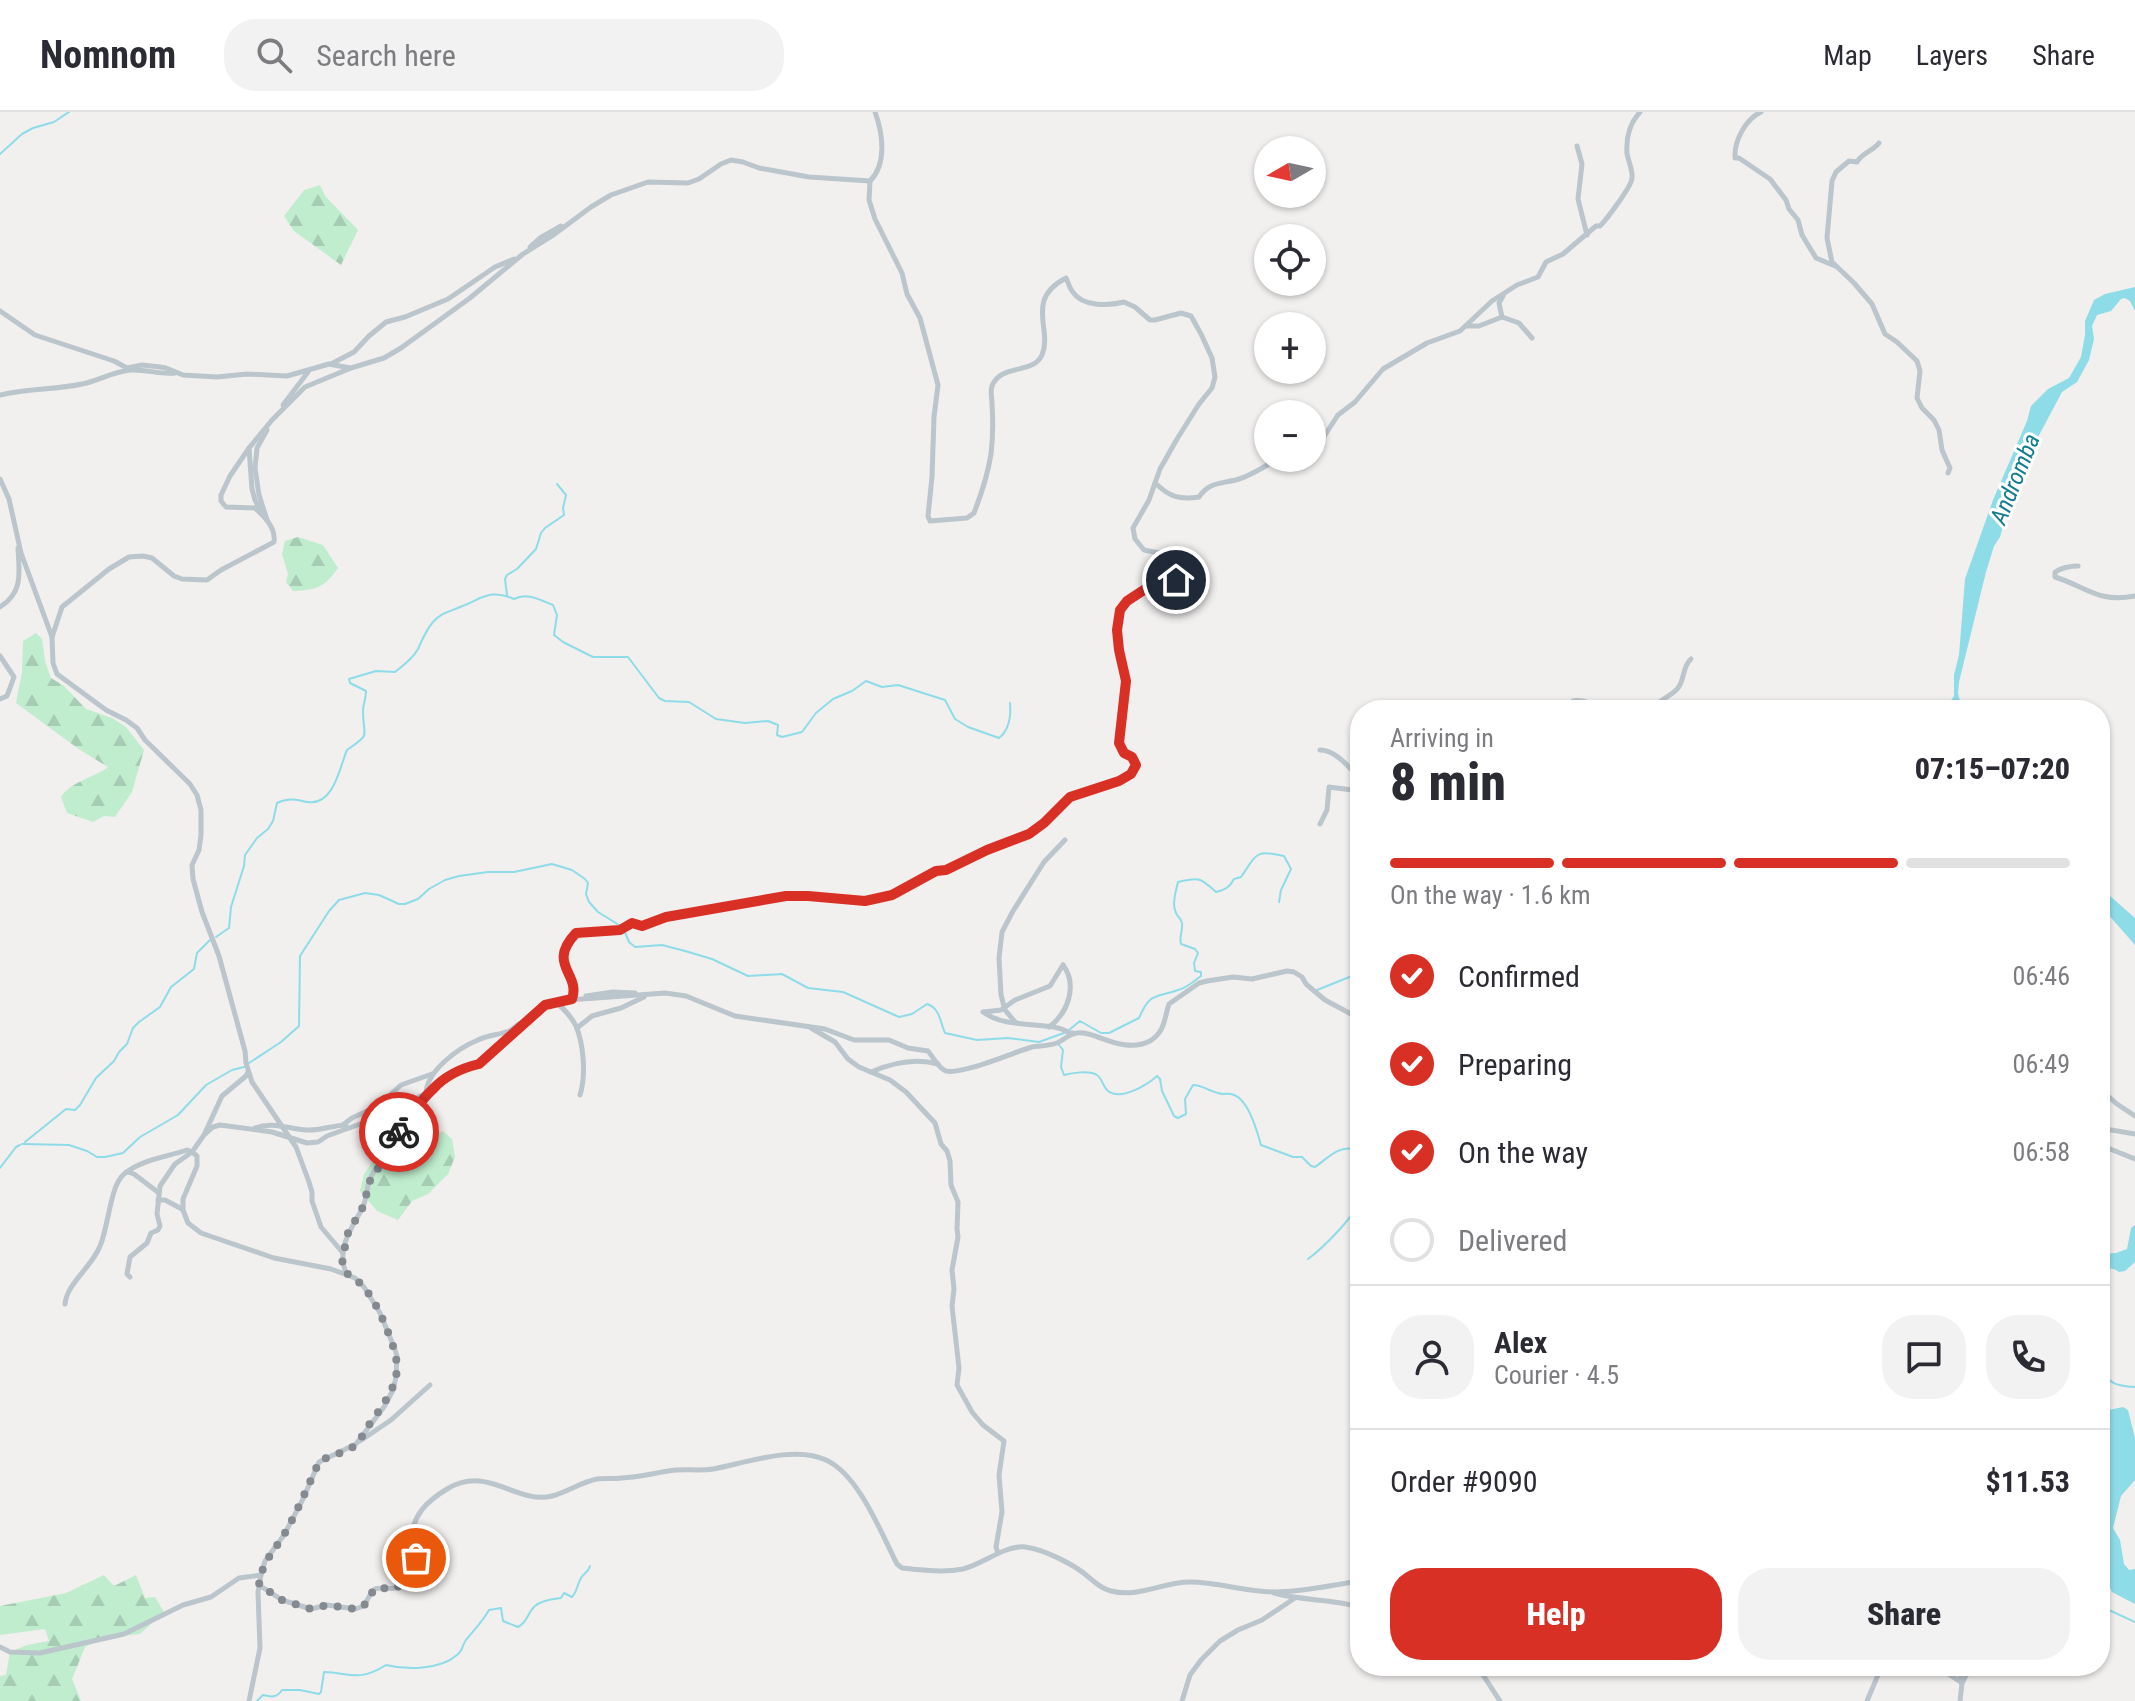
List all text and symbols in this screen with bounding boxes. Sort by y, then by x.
search box [224,19,784,91]
text: Nomnom [40,33,176,77]
icon: search [252,33,296,77]
text: Search here [316,38,456,73]
text: Map [1823,39,1872,72]
text: Layers [1916,39,1988,72]
text: Share [2032,39,2095,72]
north arrow [1254,136,1326,208]
map controls [1254,136,1326,472]
button: locate [1254,224,1326,296]
button: + [1254,312,1326,384]
button: − [1254,400,1326,472]
water label: Andromba [1984,430,2046,529]
pin [1142,546,1210,614]
icon: home [1154,558,1198,602]
text: Arriving in [1390,723,1494,753]
text: 07:15–07:20 [1915,751,2070,786]
text: 8 min [1390,752,1506,813]
text: On the way · 1.6 km [1390,880,1591,910]
icon: check [1390,954,1434,998]
text: Confirmed [1458,959,1580,994]
text: 06:46 [2013,961,2070,991]
icon: check [1390,1042,1434,1086]
text: Preparing [1458,1047,1572,1082]
text: 06:49 [2013,1049,2070,1079]
courier [359,1092,439,1172]
icon: bike [377,1110,421,1154]
icon: check [1390,1130,1434,1174]
text: On the way [1458,1135,1588,1170]
text: 06:58 [2013,1137,2070,1167]
text: Delivered [1458,1223,1567,1258]
button: person [1390,1315,1474,1399]
button: chat [1882,1315,1966,1399]
button: phone [1986,1315,2070,1399]
text: Alex [1494,1325,1547,1360]
text: Courier · 4.5 [1494,1360,1619,1390]
text: Order #9090 [1390,1464,1538,1499]
text: $11.53 [1985,1464,2070,1499]
pin [382,1524,450,1592]
icon: bag [394,1536,438,1580]
button: Help [1390,1568,1722,1660]
button: Share [1738,1568,2070,1660]

